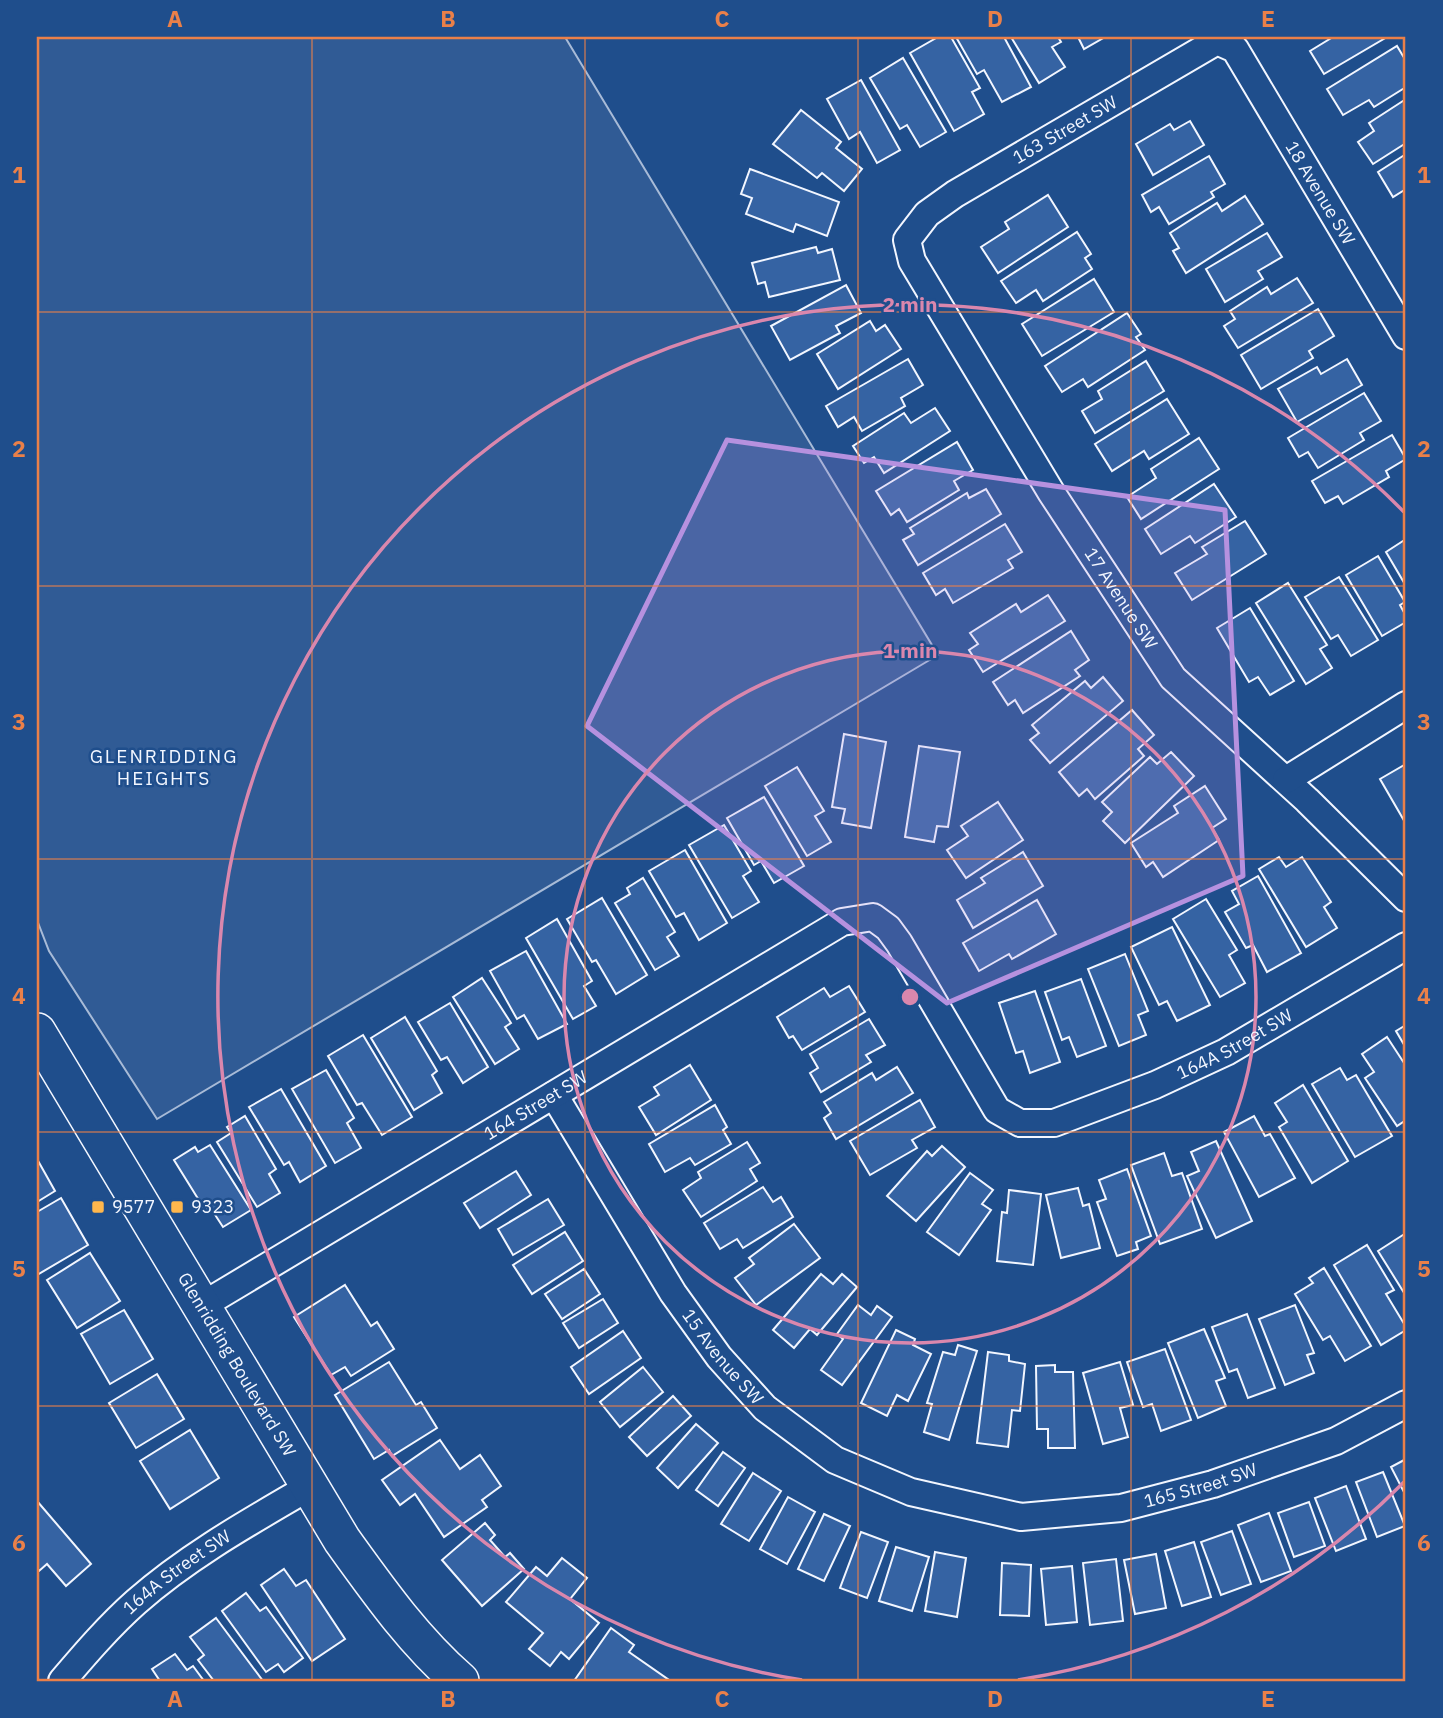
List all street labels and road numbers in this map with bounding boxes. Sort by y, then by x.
street label: 163 Street SW [1008,90,1121,169]
street label: 18 Avenue SW [1281,137,1360,249]
street label: 17 Avenue SW [1080,543,1163,653]
street label: 164A Street SW [1173,1003,1297,1084]
street label: 164 Street SW [479,1065,592,1145]
street label: Glenridding Boulevard SW [173,1268,301,1461]
street label: 15 Avenue SW [677,1304,768,1409]
street label: 165 Street SW [1141,1457,1260,1513]
street label: 164A Street SW [118,1524,235,1619]

